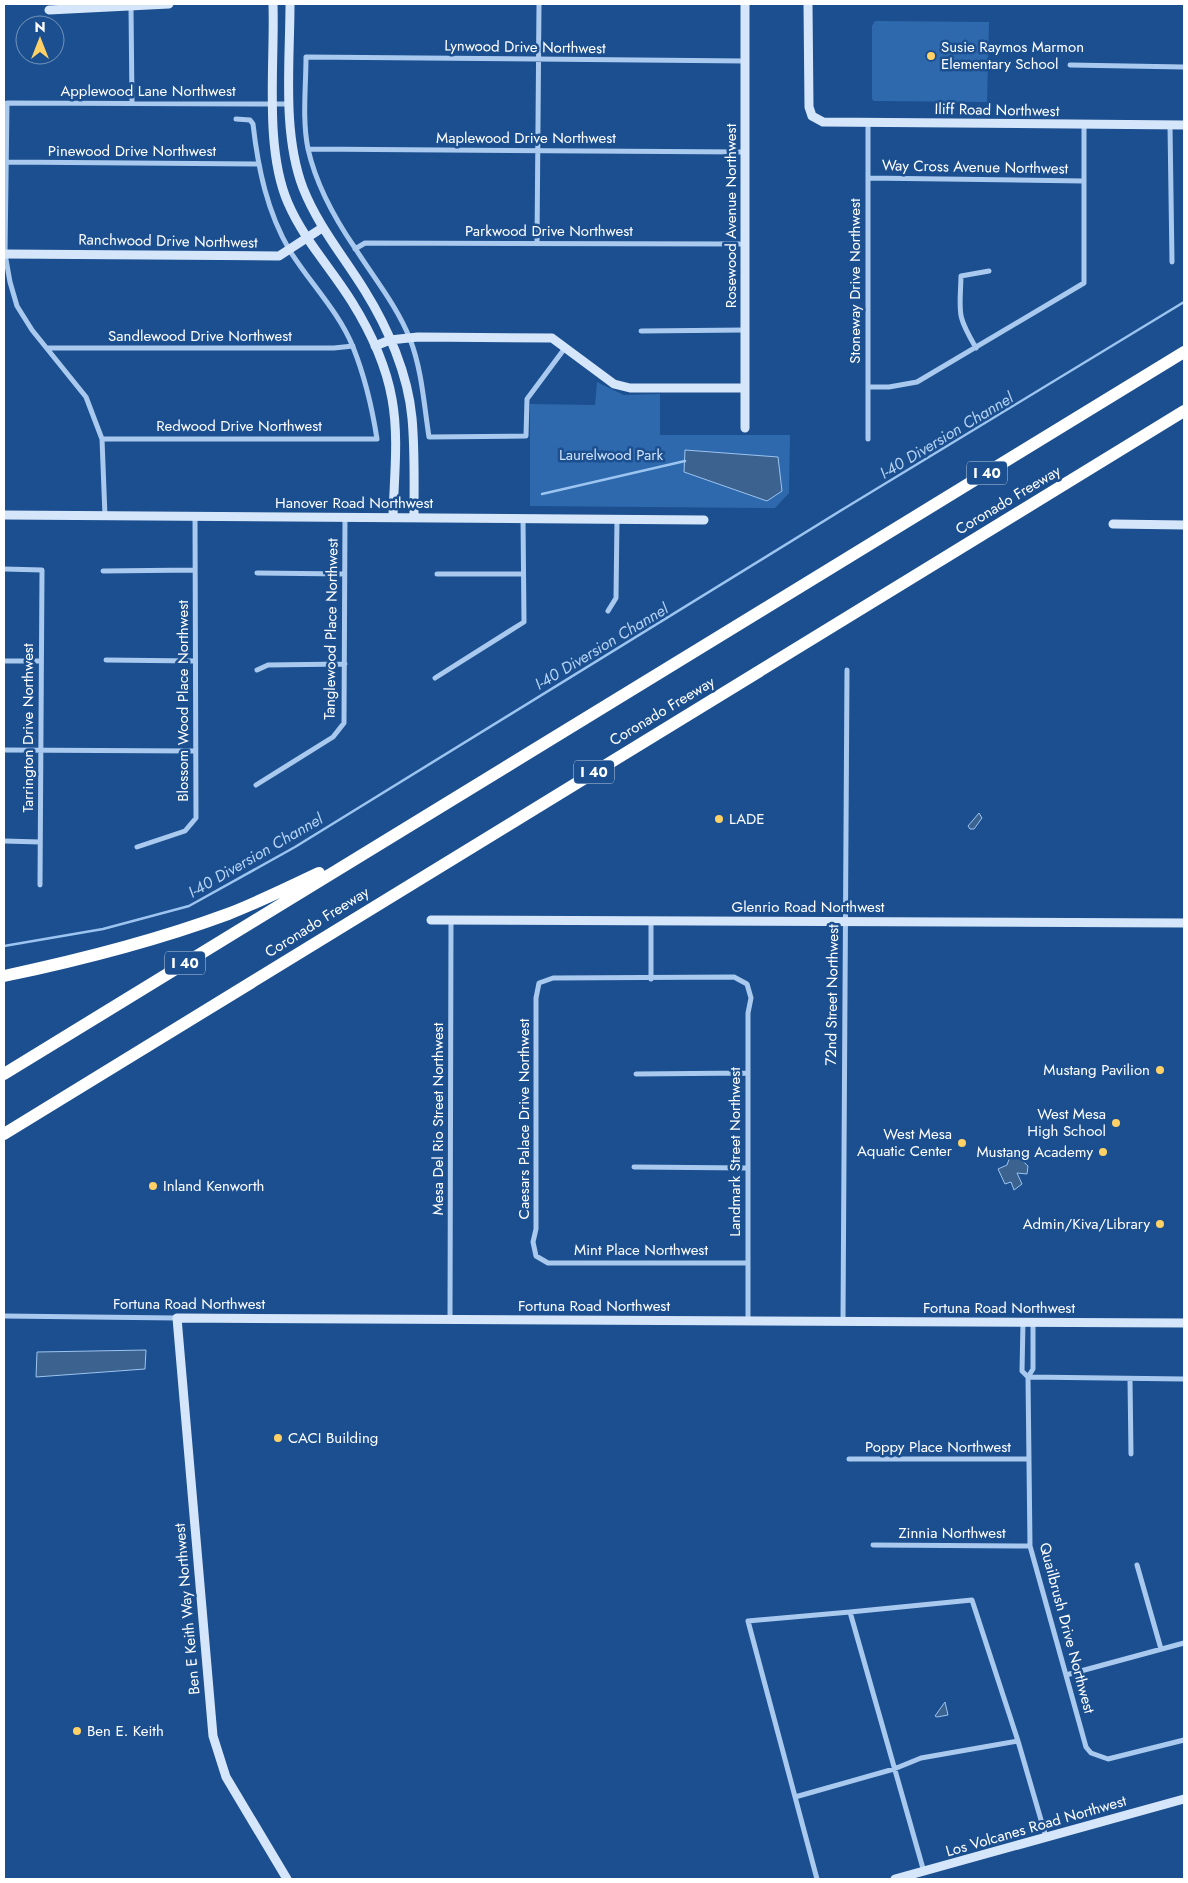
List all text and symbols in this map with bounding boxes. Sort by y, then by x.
north arrow [15,15,65,65]
text: N [34,17,46,37]
street label: Lynwood Drive Northwest [444,35,606,59]
place label: Susie Raymos Marmon Elementary School [941,36,1084,75]
marker: Susie Raymos Marmon Elementary School [925,50,937,62]
street label: Applewood Lane Northwest [60,80,236,102]
street label: Iliff Road Northwest [934,98,1060,122]
street label: Rosewood Avenue Northwest [720,123,742,308]
street label: Maplewood Drive Northwest [436,127,616,149]
street label: Pinewood Drive Northwest [48,140,217,162]
street label: Way Cross Avenue Northwest [882,154,1069,180]
street label: Stoneway Drive Northwest [844,198,866,364]
street label: Parkwood Drive Northwest [465,220,633,242]
street label: Ranchwood Drive Northwest [78,228,258,254]
street label: Sandlewood Drive Northwest [108,325,292,347]
water label: I-40 Diversion Channel [875,386,1019,484]
street label: Redwood Drive Northwest [156,415,322,437]
park label: Laurelwood Park [559,444,663,466]
street label: Coronado Freeway [951,460,1065,540]
road number: I 40 [967,462,1007,484]
street label: Hanover Road Northwest [275,492,433,514]
street label: Tanglewood Place Northwest [318,538,344,720]
water label: I-40 Diversion Channel [530,597,674,695]
street label: Blossom Wood Place Northwest [172,600,194,802]
street label: Tarrington Drive Northwest [17,643,39,813]
street label: Coronado Freeway [605,671,719,751]
road number: I 40 [574,760,614,784]
water label: I-40 Diversion Channel [184,807,328,903]
place label: LADE [729,808,765,830]
marker: LADE [713,813,725,825]
street label: Coronado Freeway [261,881,374,963]
street label: Glenrio Road Northwest [732,896,885,918]
street label: 72nd Street Northwest [820,924,844,1066]
road number: I 40 [165,951,205,974]
street label: Caesars Palace Drive Northwest [513,1018,535,1219]
street label: Mesa Del Rio Street Northwest [427,1022,449,1215]
place label: Mustang Pavilion [1043,1059,1150,1081]
marker: Mustang Pavilion [1154,1064,1166,1076]
street label: Landmark Street Northwest [724,1067,746,1237]
place label: West Mesa High School [1027,1103,1106,1142]
marker: West Mesa High School [1110,1117,1122,1129]
place label: West Mesa Aquatic Center [857,1123,953,1162]
marker: West Mesa Aquatic Center [956,1137,968,1149]
place label: Mustang Academy [976,1141,1093,1163]
marker: Mustang Academy [1097,1146,1109,1158]
place label: Inland Kenworth [163,1175,264,1197]
marker: Inland Kenworth [147,1180,159,1192]
place label: Admin/Kiva/Library [1023,1213,1150,1235]
marker: Admin/Kiva/Library [1154,1218,1166,1230]
street label: Mint Place Northwest [574,1239,708,1261]
street label: Fortuna Road Northwest [113,1293,265,1315]
street label: Fortuna Road Northwest [518,1295,670,1317]
street label: Fortuna Road Northwest [923,1297,1075,1319]
place label: CACI Building [288,1427,378,1449]
marker: CACI Building [272,1432,284,1444]
street label: Poppy Place Northwest [865,1436,1011,1458]
street label: Ben E Keith Way Northwest [169,1522,205,1696]
street label: Zinnia Northwest [898,1522,1006,1544]
street label: Quailbrush Drive Northwest [1034,1540,1100,1716]
place label: Ben E. Keith [87,1720,164,1742]
marker: Ben E. Keith [71,1725,83,1737]
street label: Los Volcanes Road Northwest [943,1790,1129,1862]

